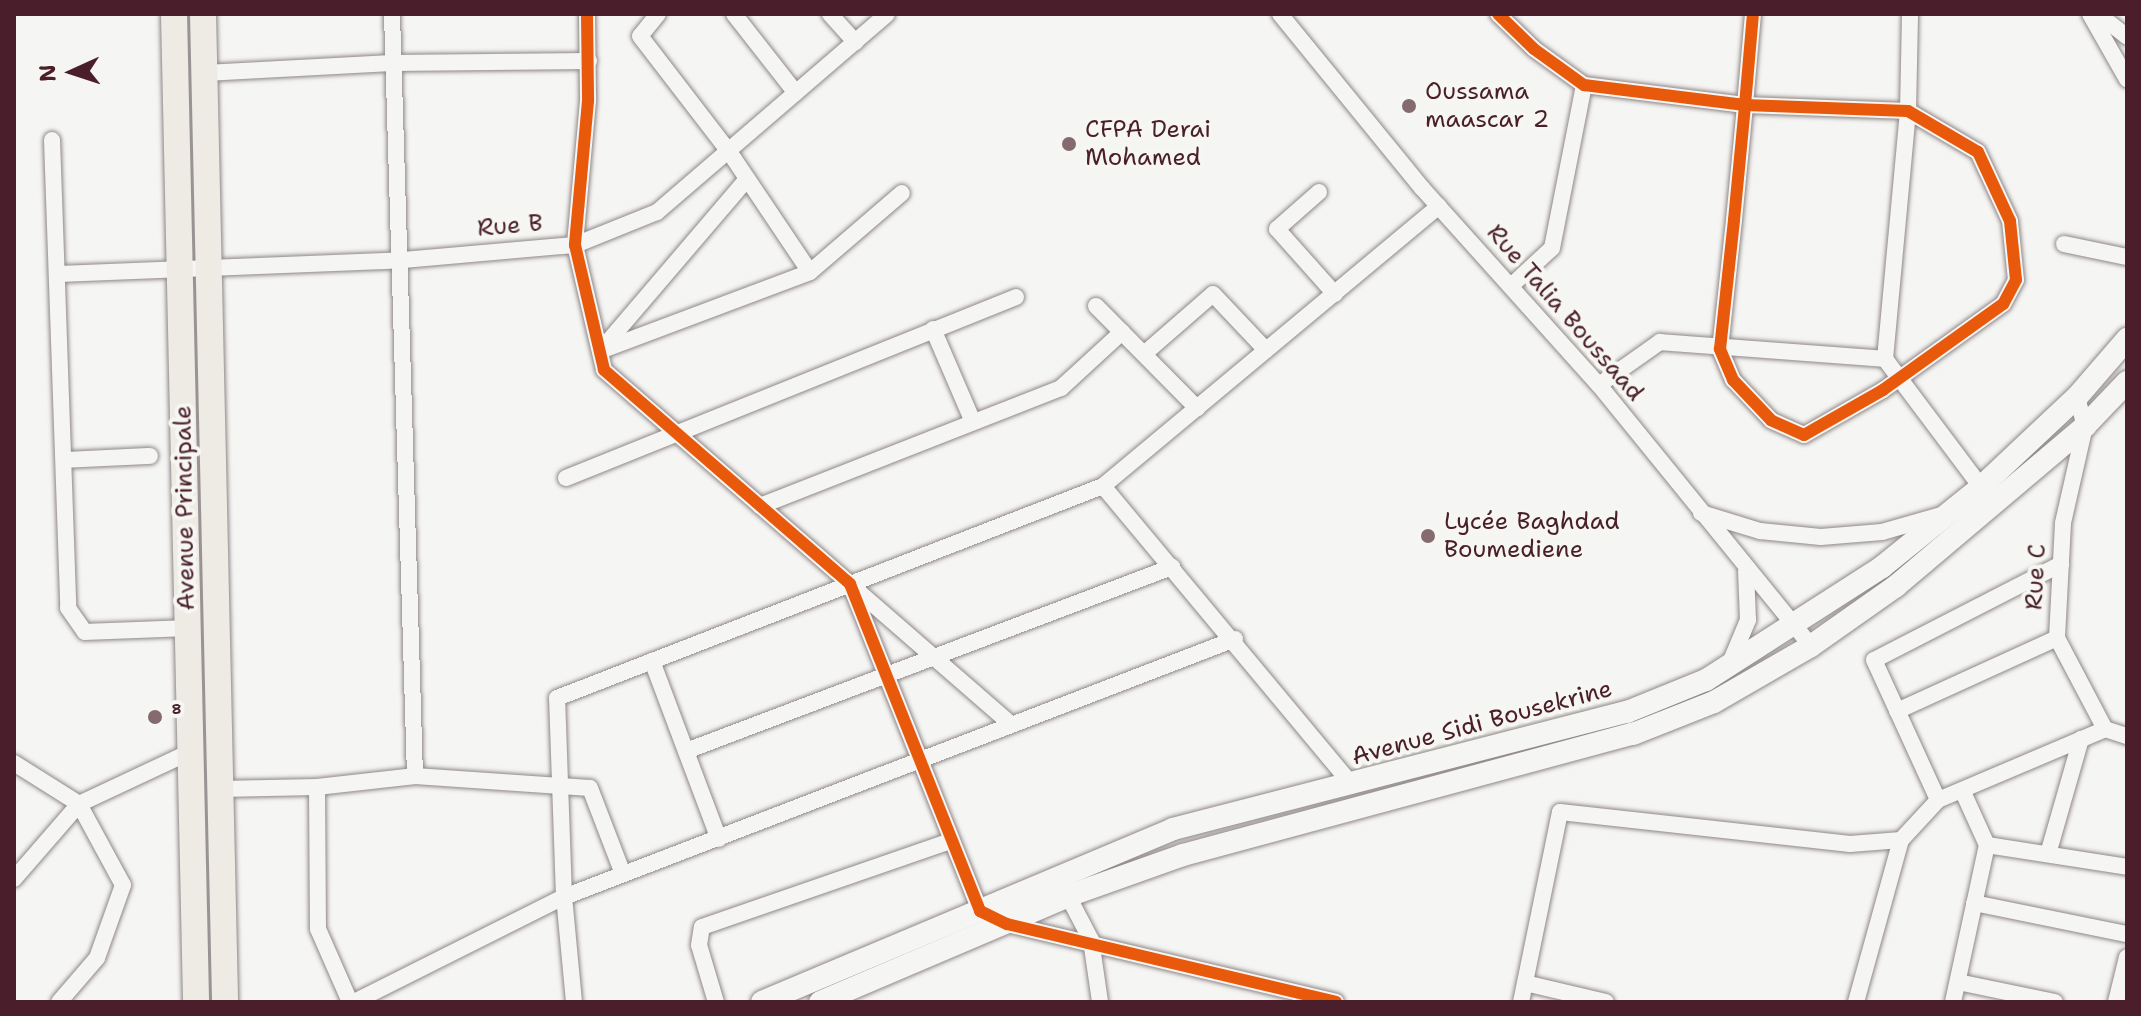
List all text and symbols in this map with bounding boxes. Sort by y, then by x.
north arrow [32,32,112,112]
text: N [33,64,62,83]
place label: Oussama maascar 2 [1425,78,1549,134]
marker: Oussama maascar 2 [1400,97,1418,115]
place label: CFPA Derai Mohamed [1085,116,1211,172]
marker: CFPA Derai Mohamed [1060,135,1078,153]
street label: Rue B [476,209,544,243]
street label: Rue Talia Boussaad [1480,219,1650,407]
street label: Avenue Principale [169,405,201,611]
place label: Lycée Baghdad Boumediene [1444,508,1620,564]
marker: Lycée Baghdad Boumediene [1419,527,1437,545]
street label: Rue C [2020,543,2052,611]
street label: Avenue Sidi Bousekrine [1349,674,1615,772]
place label: ⁸ [171,703,182,731]
marker: ⁸ [146,708,164,726]

